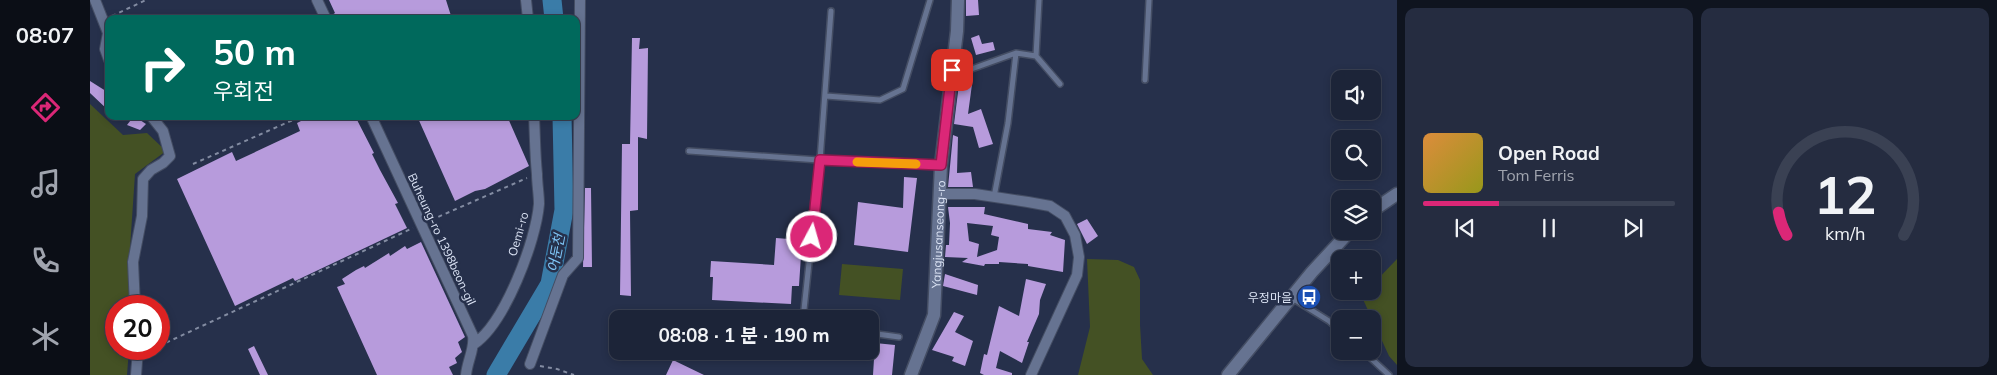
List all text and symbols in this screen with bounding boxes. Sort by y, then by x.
text: 08:07 [16,21,74,49]
text: 50 m [213,30,296,74]
icon: right [130,35,195,100]
pin [931,49,973,91]
icon: arrive [938,56,966,84]
map controls [1331,70,1381,360]
button: sound [1331,70,1381,120]
text: 우회전 [213,77,274,105]
icon: directions [28,90,63,125]
button: search [1331,130,1381,180]
text: Open Road [1498,141,1600,165]
text: 12 [1814,162,1876,227]
text: Tom Ferris [1498,165,1575,185]
icon: music [28,166,63,201]
street label: Buheung-ro 1398beon-gil [405,171,479,307]
street label: Yangjusanseong-ro [928,180,948,290]
button: layers [1331,190,1381,240]
street label: Oemi-ro [505,210,532,258]
position arrow [785,210,837,262]
icon: previous [1451,214,1479,242]
icon: pause [1535,214,1563,242]
icon: next [1619,214,1647,242]
text: km/h [1825,222,1865,244]
water label: 어둔천 [543,231,569,274]
icon: phone [28,243,63,278]
button: + [1331,250,1381,300]
bus stop icon: 우정마을 [1296,284,1322,310]
place label: 우정마을 [1248,290,1292,305]
speed limit sign: 20 [105,295,170,360]
button: − [1331,310,1381,360]
icon: climate [28,319,63,354]
text: 08:08 · 1 분 · 190 m [658,323,830,347]

